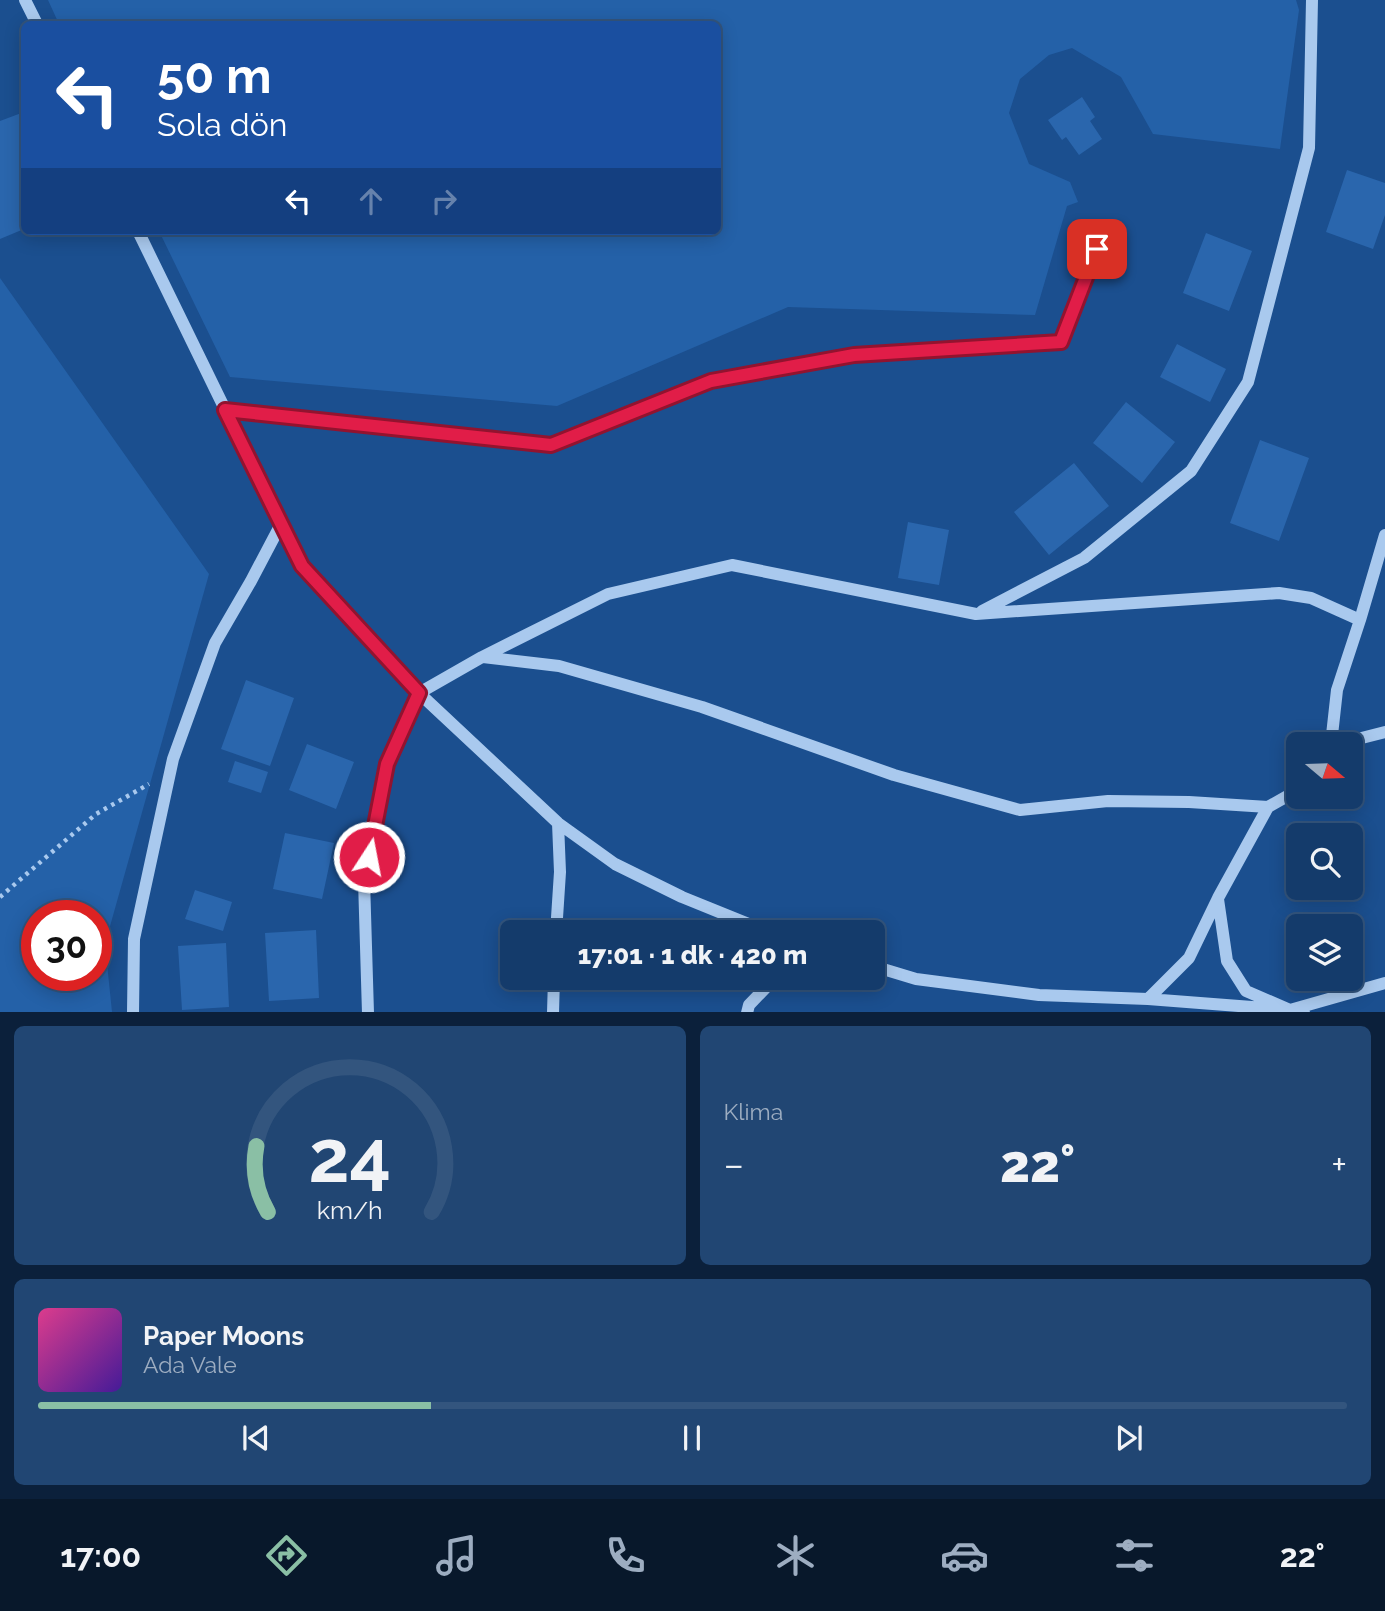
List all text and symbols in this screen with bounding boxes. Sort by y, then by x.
text: 50 m [157,47,272,104]
icon: left [42,49,133,140]
text: Sola dön [157,106,287,143]
icon: left [279,182,317,220]
icon: ahead [352,182,390,220]
icon: right [425,182,463,220]
pin [1067,219,1127,279]
icon: arrive [1078,230,1116,268]
north arrow [1286,732,1363,808]
map controls [1286,732,1363,991]
position arrow [332,820,406,894]
button: search [1286,823,1363,900]
speed limit sign: 30 [21,900,112,991]
button: layers [1286,914,1363,991]
text: 17:01 · 1 dk · 420 m [578,940,807,970]
text: Klima [724,1098,783,1125]
text: 24 [308,1114,391,1199]
text: 22° [1000,1133,1075,1194]
text: − [724,1142,744,1187]
text: + [1331,1142,1347,1187]
text: km/h [317,1194,383,1224]
text: Paper Moons [143,1321,304,1351]
text: Ada Vale [143,1351,237,1378]
icon: previous [237,1419,275,1457]
icon: pause [673,1419,711,1457]
icon: next [1110,1419,1148,1457]
icon: directions [262,1531,311,1580]
icon: music [432,1531,481,1580]
icon: phone [601,1531,650,1580]
icon: climate [771,1531,820,1580]
icon: car [940,1531,989,1580]
icon: filters [1110,1531,1159,1580]
text: 17:00 [60,1537,141,1574]
text: 22° [1280,1537,1325,1574]

